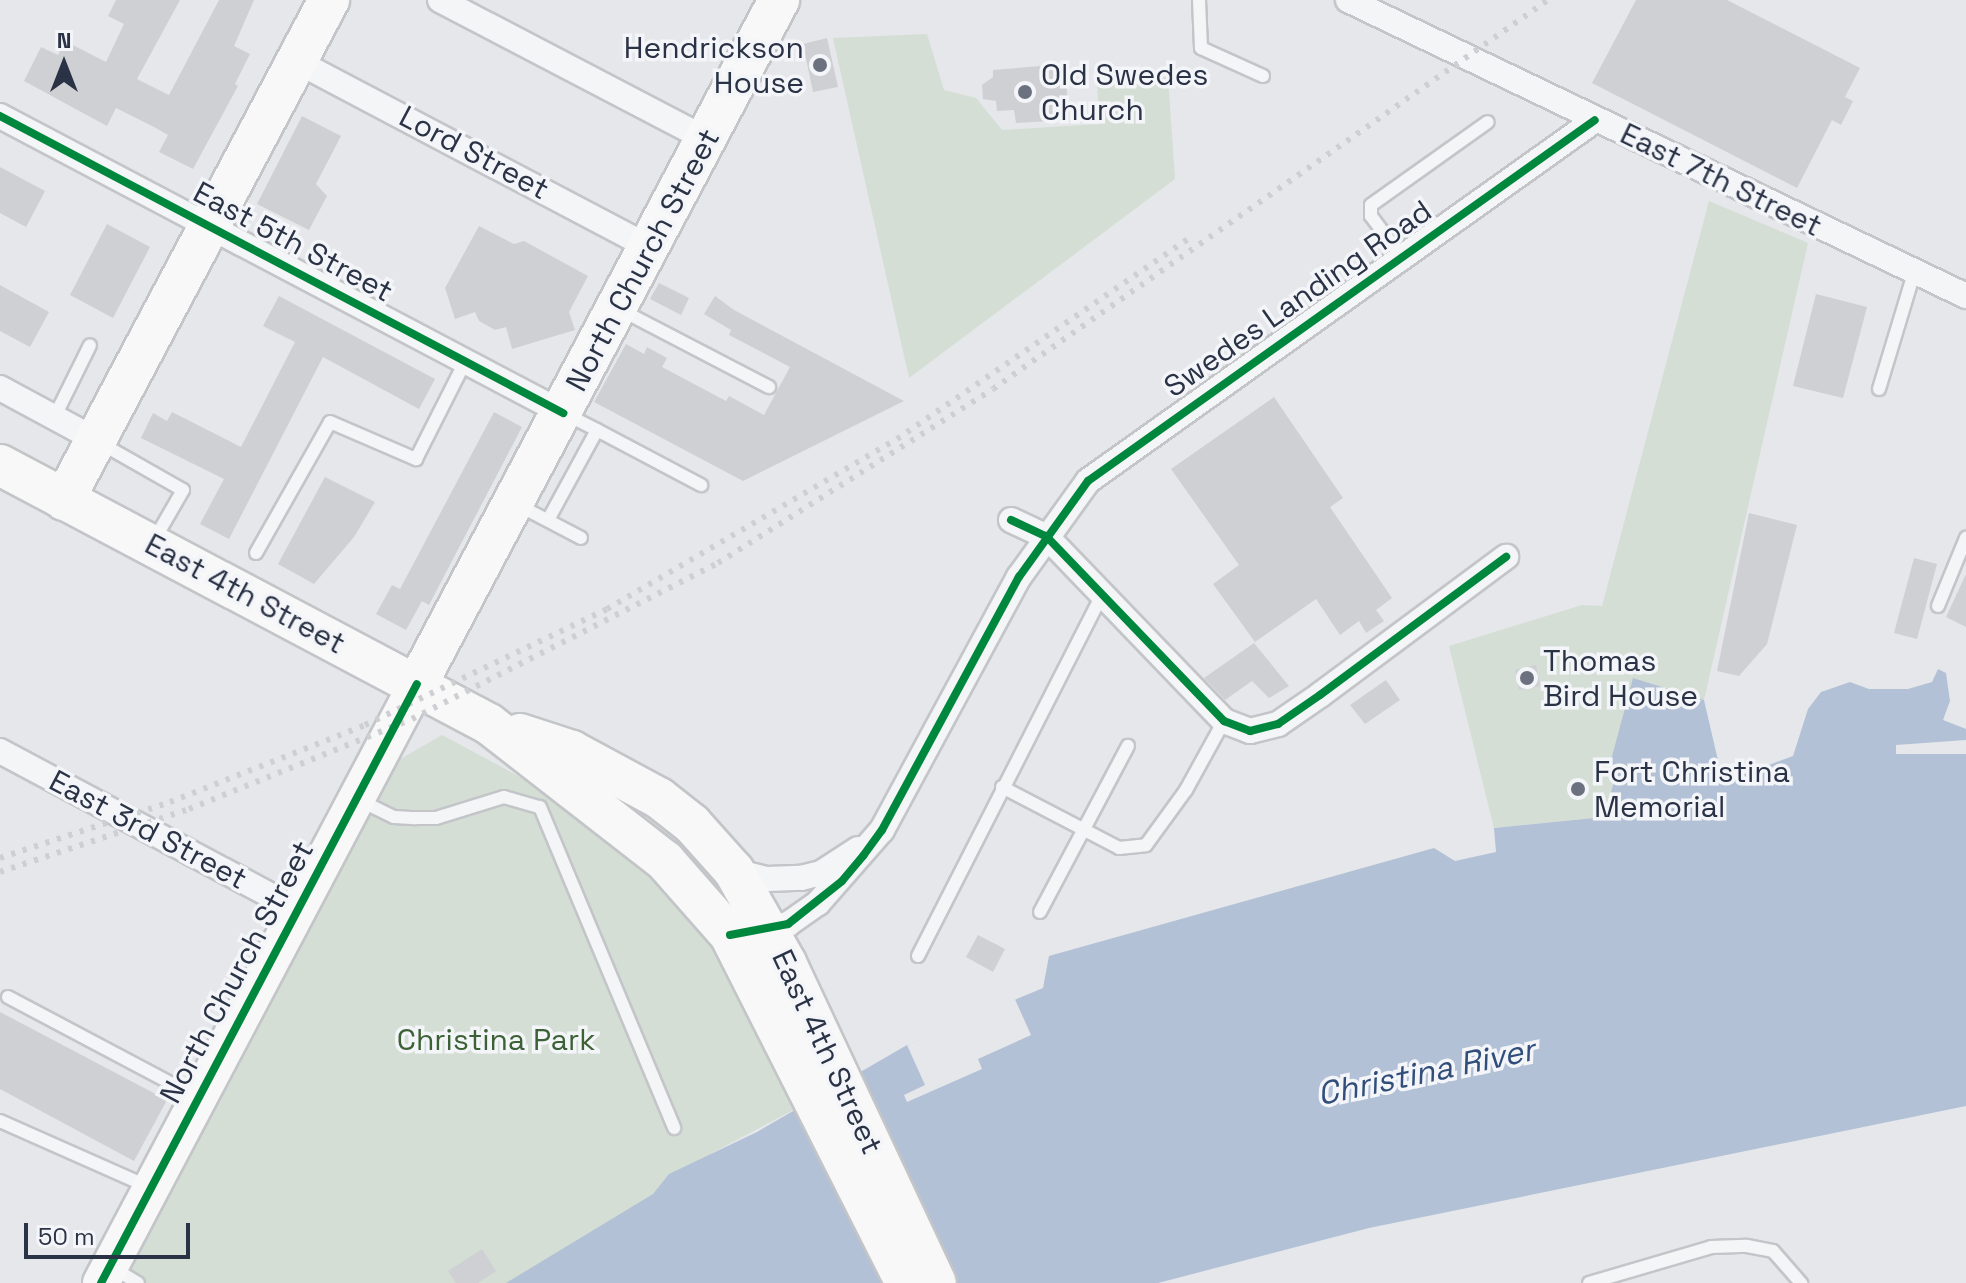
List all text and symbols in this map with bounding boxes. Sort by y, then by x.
north arrow [24,24,104,104]
text: N [57,26,71,54]
place label: Hendrickson House [624,30,804,100]
marker: Hendrickson House [811,56,829,74]
place label: Old Swedes Church [1041,57,1208,128]
marker: Old Swedes Church [1016,83,1034,101]
street label: Lord Street [393,99,555,207]
street label: East 7th Street [1614,116,1828,244]
street label: North Church Street [559,123,727,397]
street label: East 5th Street [187,174,399,310]
street label: Swedes Landing Road [1157,193,1439,405]
street label: East 4th Street [139,526,351,662]
place label: Thomas Bird House [1543,643,1698,714]
marker: Thomas Bird House [1518,669,1536,687]
place label: Fort Christina Memorial [1594,754,1790,824]
street label: East 3rd Street [43,763,253,897]
marker: Fort Christina Memorial [1569,780,1587,798]
street label: North Church Street [153,835,321,1109]
street label: East 4th Street [764,944,890,1160]
park label: Christina Park [397,1022,595,1058]
water label: Christina River [1314,1030,1538,1114]
scale bar [28,1207,194,1257]
text: 50 m [38,1221,95,1252]

